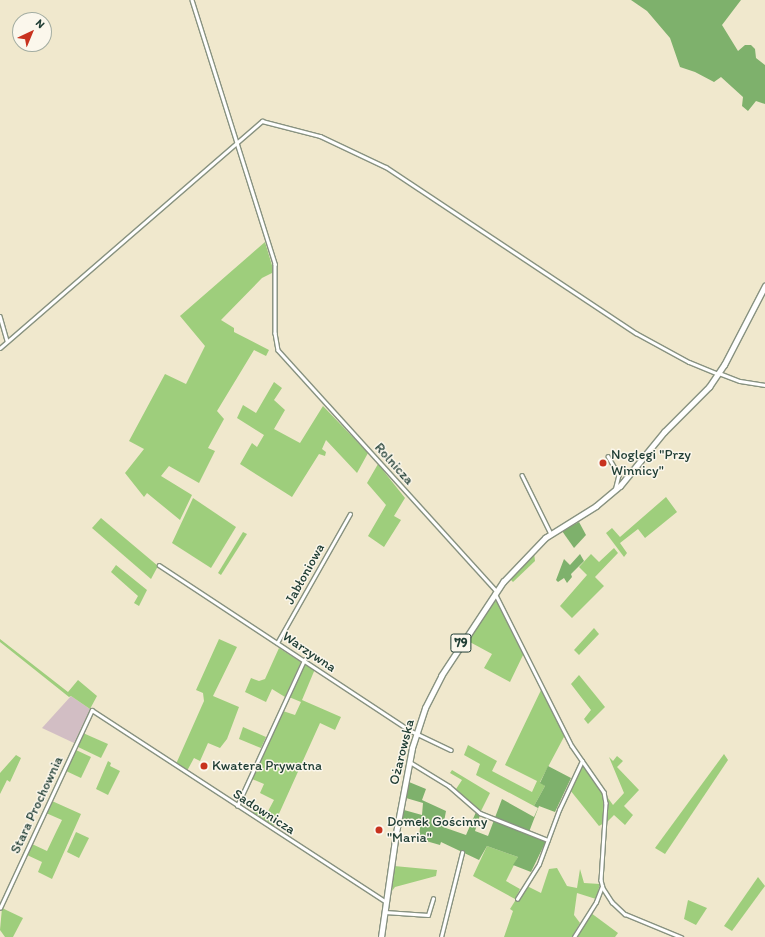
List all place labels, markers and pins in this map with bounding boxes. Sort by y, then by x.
place label: Noglegi "Przy Winnicy" [611,447,691,480]
marker: Noglegi "Przy Winnicy" [598,458,608,468]
place label: Kwatera Prywatna [212,758,322,774]
marker: Kwatera Prywatna [199,761,209,771]
place label: Domek Gościnny "Maria" [387,814,487,846]
marker: Domek Gościnny "Maria" [374,825,384,835]

